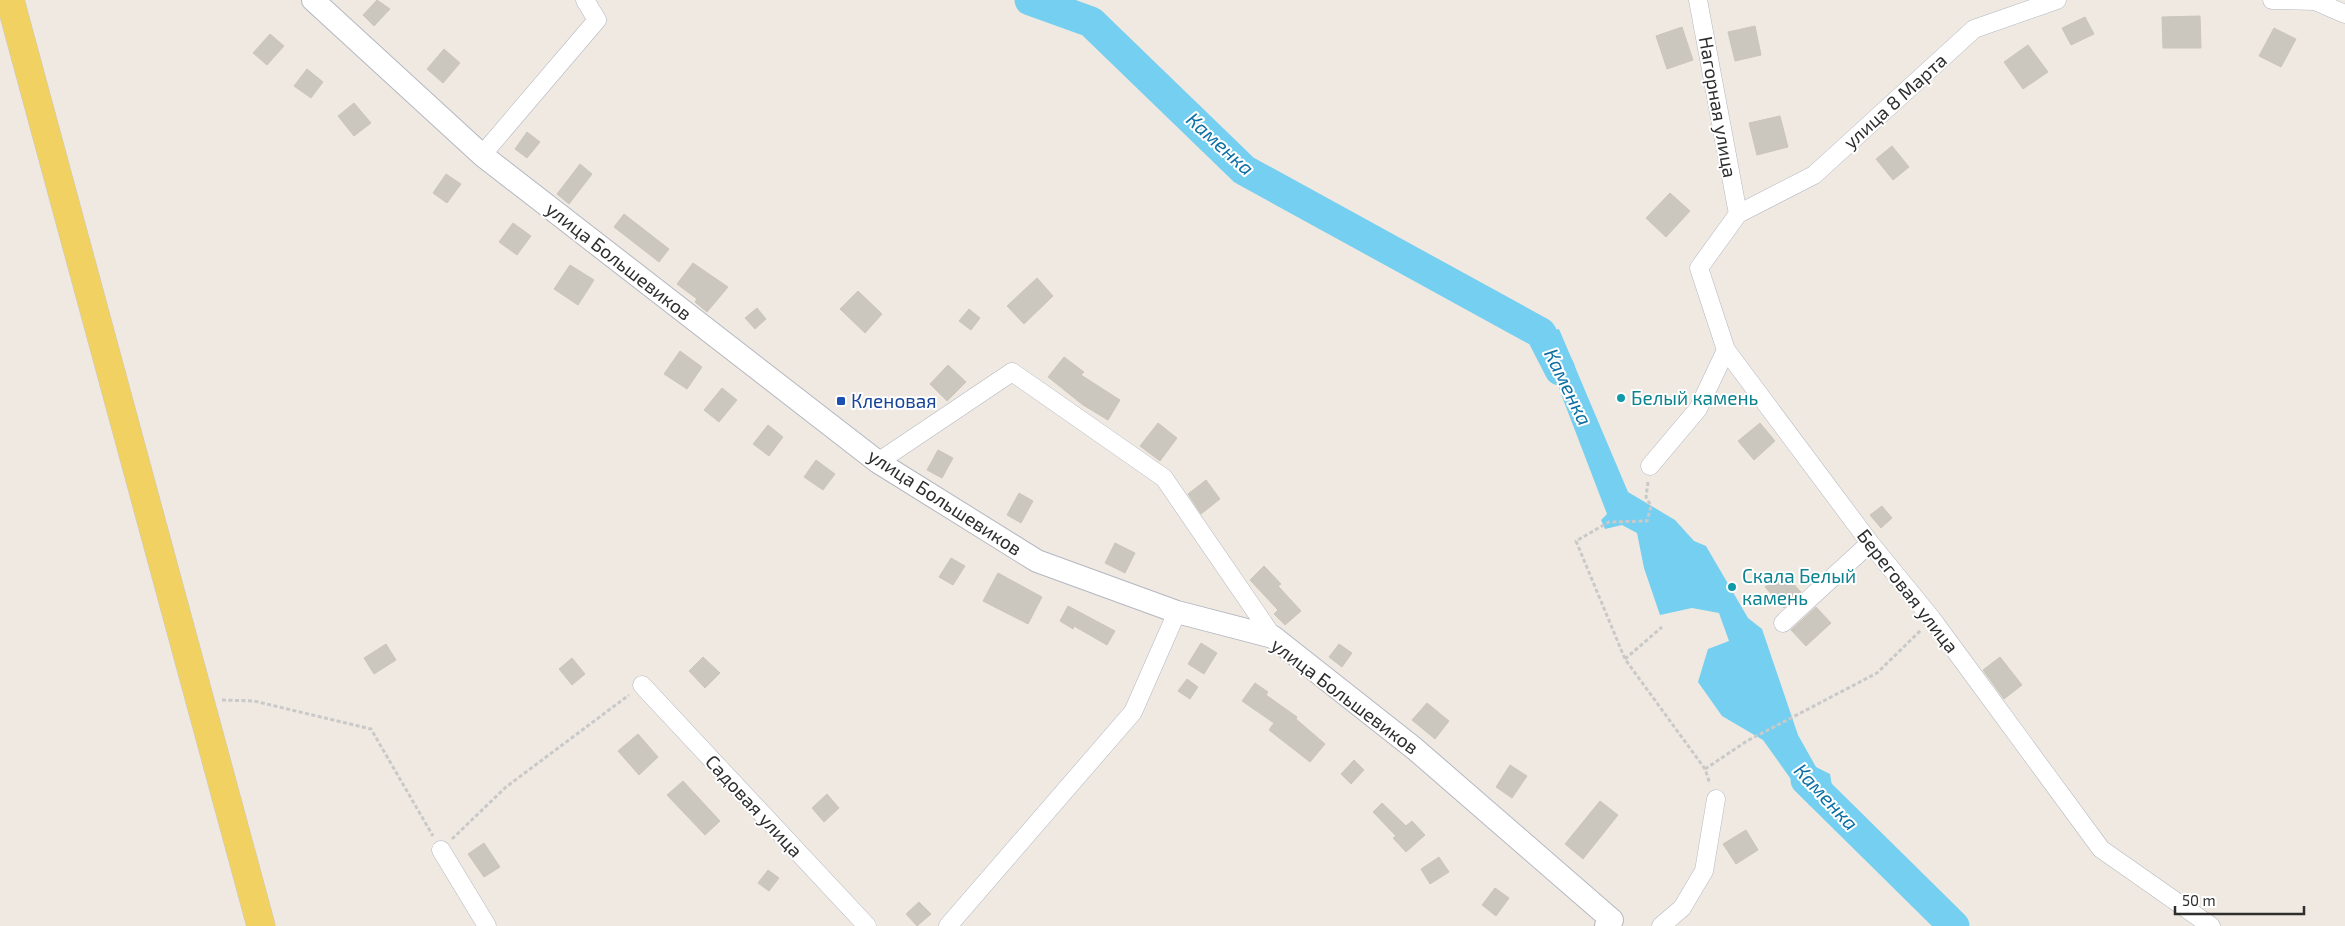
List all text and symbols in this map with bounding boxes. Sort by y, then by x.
street label: Нагорная улица [1694,35,1742,179]
street label: улица 8 Марта [1838,48,1952,154]
water label: Каменка [1182,107,1259,180]
street label: улица Большевиков [541,197,697,325]
water label: Каменка [1540,344,1598,429]
place label: Белый камень [1631,386,1758,409]
place label: Кленовая [851,389,937,412]
marker: Белый камень [1615,392,1627,404]
marker: Кленовая [835,395,847,407]
street label: улица Большевиков [864,443,1026,561]
street label: Береговая улица [1852,524,1964,658]
place label: Скала Белый камень [1742,564,1856,609]
marker: Скала Белый камень [1726,581,1738,593]
street label: улица Большевиков [1266,633,1424,759]
street label: Садовая улица [700,750,808,862]
water label: Каменка [1790,758,1864,835]
scale bar [2175,884,2304,916]
text: 50 m [2182,891,2216,909]

